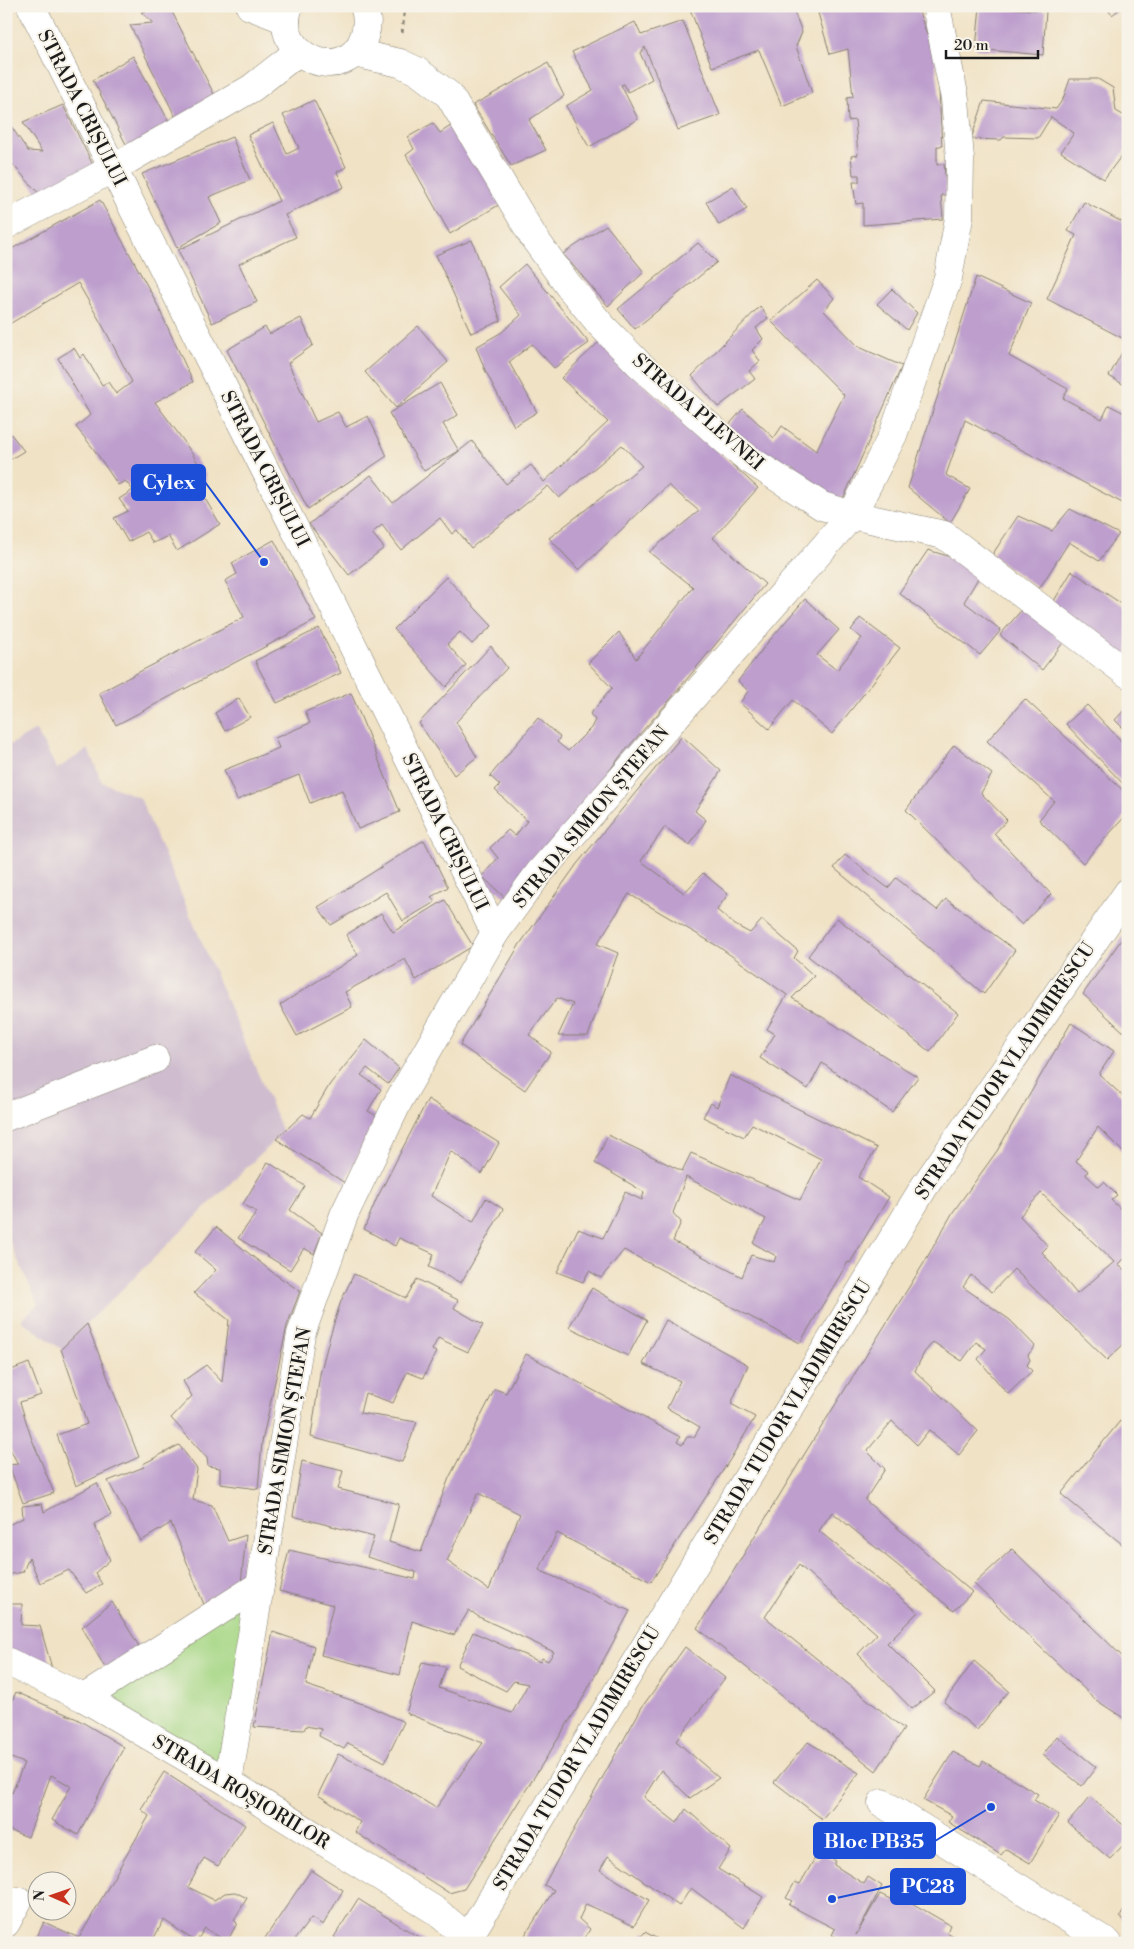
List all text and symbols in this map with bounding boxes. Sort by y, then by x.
street label: STRADA CRIȘULUI [32,26,132,190]
scale bar [946,28,1039,60]
text: 20 m [954,36,989,55]
street label: STRADA PLEVNEI [627,348,769,476]
street label: STRADA CRIȘULUI [215,387,315,551]
callout: Cylex [132,465,205,500]
text: Cylex [143,471,196,496]
street label: STRADA SIMION ȘTEFAN [508,721,674,913]
street label: STRADA CRIȘULUI [396,749,494,915]
street label: STRADA TUDOR VLADIMIRESCU [910,938,1100,1204]
street label: STRADA TUDOR VLADIMIRESCU [699,1275,877,1549]
street label: STRADA SIMION ȘTEFAN [253,1325,317,1557]
street label: STRADA TUDOR VLADIMIRESCU [488,1621,666,1895]
street label: STRADA ROȘIORILOR [148,1730,335,1855]
callout: Bloc PB35 [814,1823,935,1858]
text: Bloc PB35 [824,1830,924,1855]
callout: PC28 [891,1869,965,1904]
north arrow [28,1872,78,1922]
text: PC28 [901,1875,955,1900]
text: N [31,1890,49,1901]

